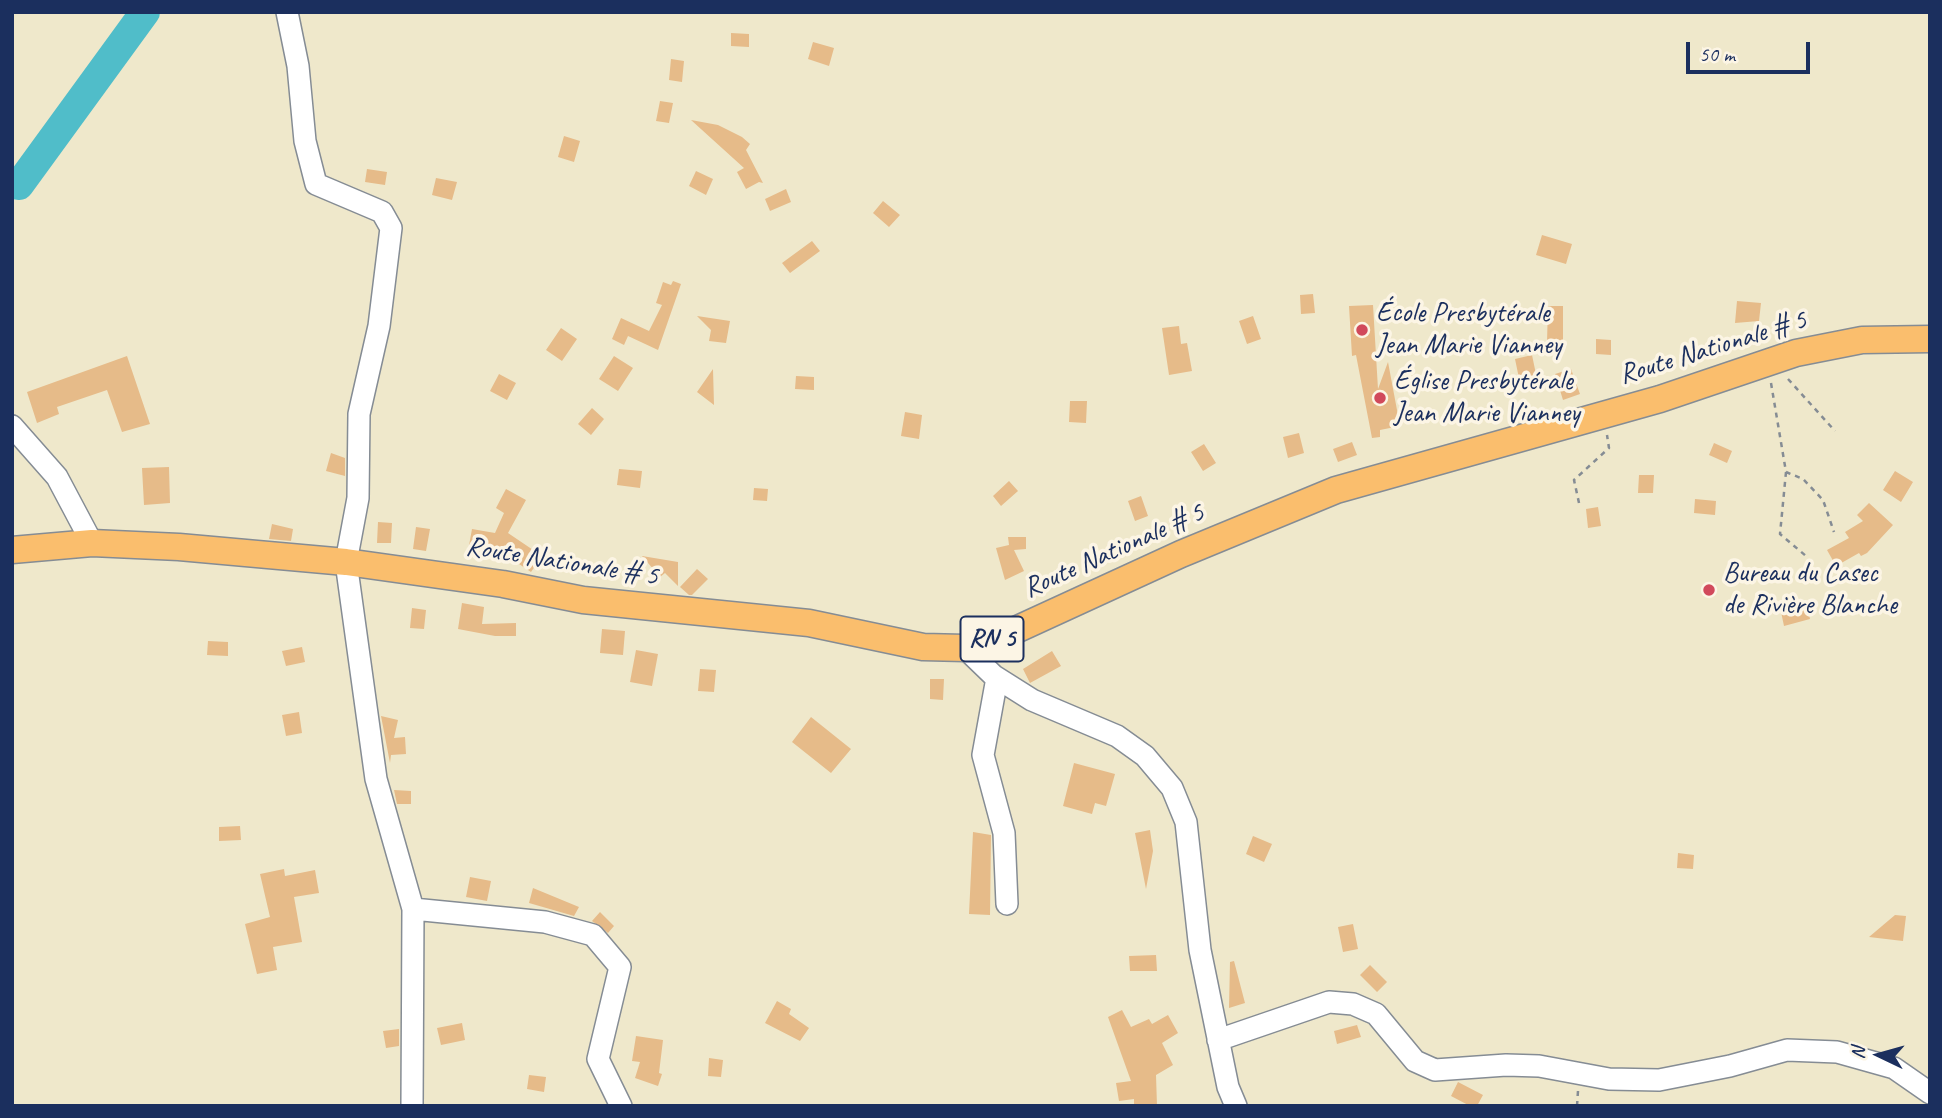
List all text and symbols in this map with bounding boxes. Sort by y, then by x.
scale bar [1690,28,1814,72]
text: 50 m [1699,41,1735,67]
place label: École Presbytérale Jean Marie Vianney [1376,297,1562,363]
street label: Route Nationale # 5 [1615,304,1811,392]
marker: École Presbytérale Jean Marie Vianney [1354,322,1370,338]
place label: Église Presbytérale Jean Marie Vianney [1394,365,1580,431]
marker: Église Presbytérale Jean Marie Vianney [1372,390,1388,406]
street label: Route Nationale # 5 [1019,496,1209,606]
street label: Route Nationale # 5 [464,530,660,594]
place label: Bureau du Casec de Rivière Blanche [1723,557,1897,623]
marker: Bureau du Casec de Rivière Blanche [1701,582,1717,598]
road number: RN 5 [960,617,1024,662]
north arrow [1844,1020,1914,1090]
text: N [1846,1046,1871,1060]

